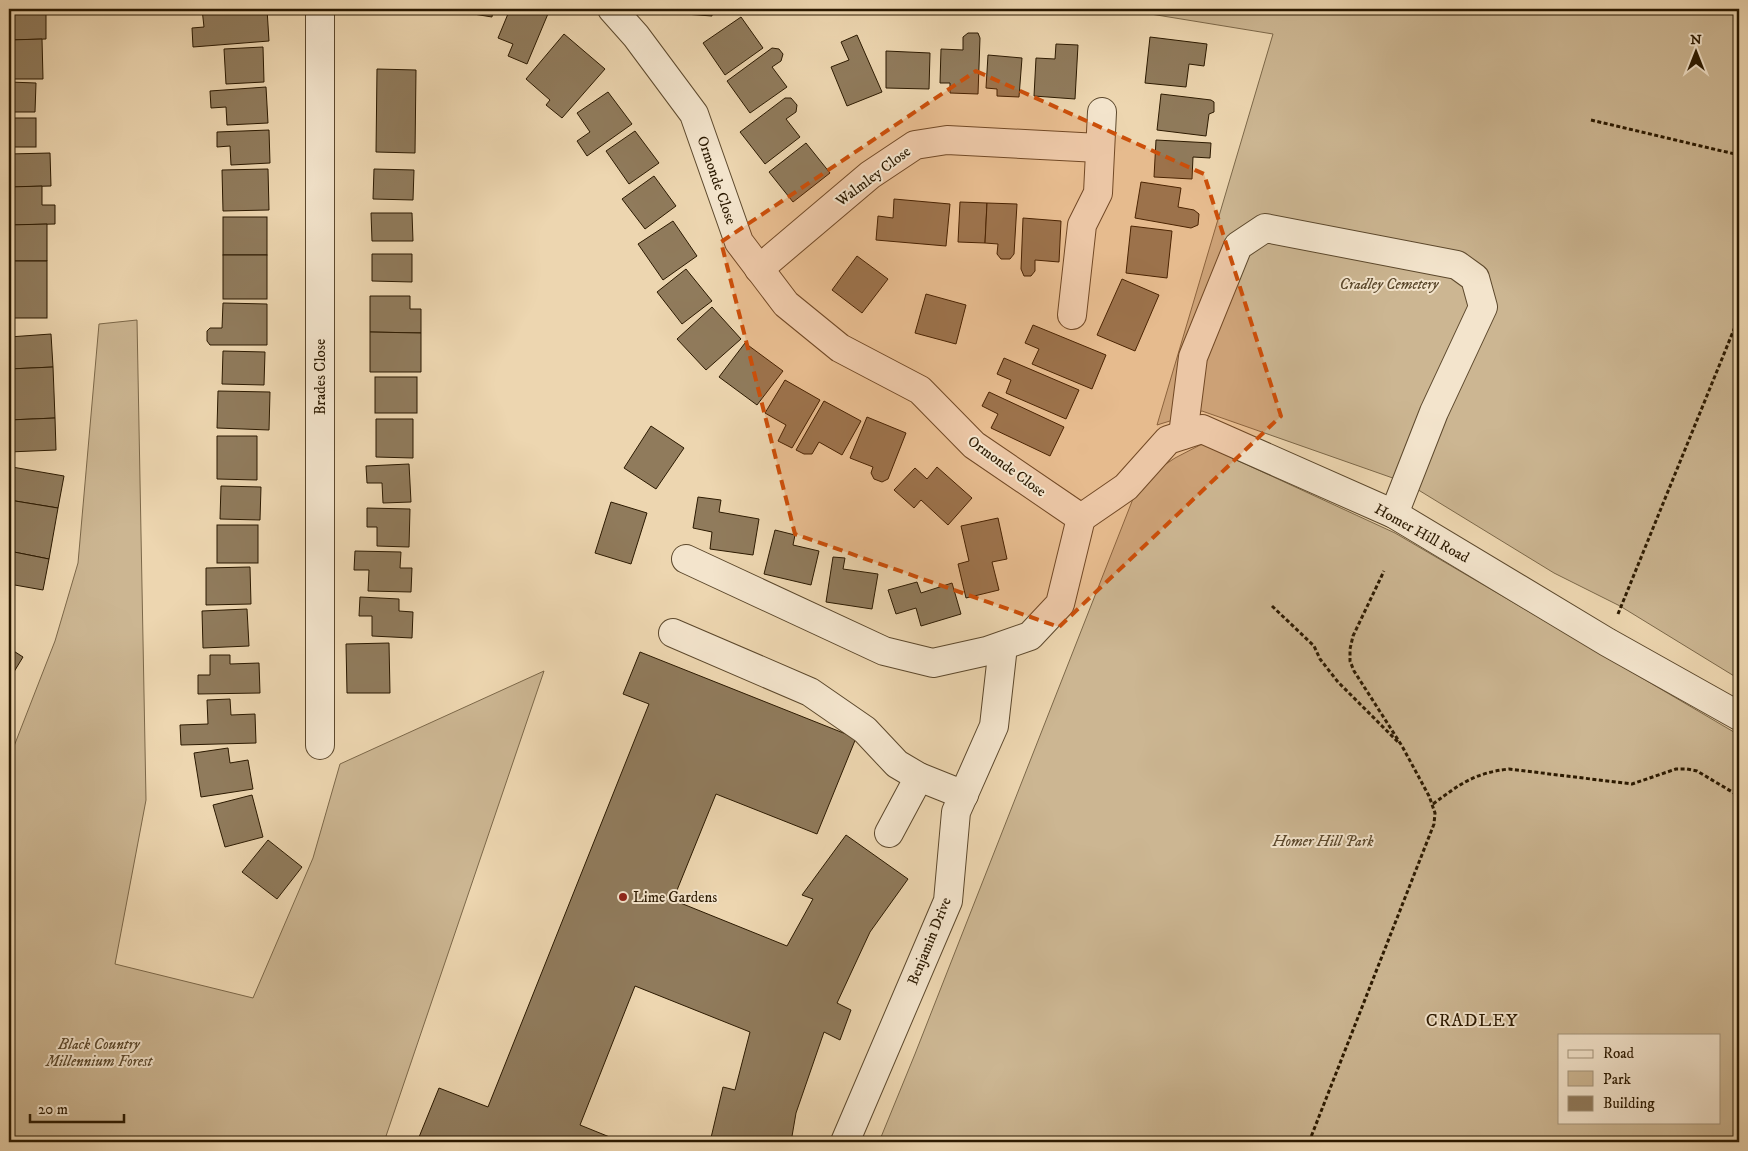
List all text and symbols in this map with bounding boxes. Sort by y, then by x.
north arrow [1670,28,1720,78]
text: N [1690,31,1702,49]
street label: Ormonde Close [693,133,741,227]
street label: Walmley Close [831,142,915,211]
park label: Cradley Cemetery [1340,275,1440,294]
street label: Brades Close [311,339,330,415]
street label: Ormonde Close [964,432,1050,501]
street label: Homer Hill Road [1371,500,1473,568]
park label: Homer Hill Park [1272,832,1374,851]
place label: Lime Gardens [633,888,717,907]
marker: Lime Gardens [617,891,629,903]
street label: Benjamin Drive [903,894,956,988]
district label: CRADLEY [1426,1010,1518,1032]
legend [1558,1034,1720,1124]
park label: Black Country Millennium Forest [45,1035,153,1071]
text: Road [1603,1044,1635,1063]
text: Park [1603,1070,1632,1089]
scale bar [30,1091,124,1123]
text: Building [1603,1094,1655,1113]
text: 20 m [38,1100,68,1119]

